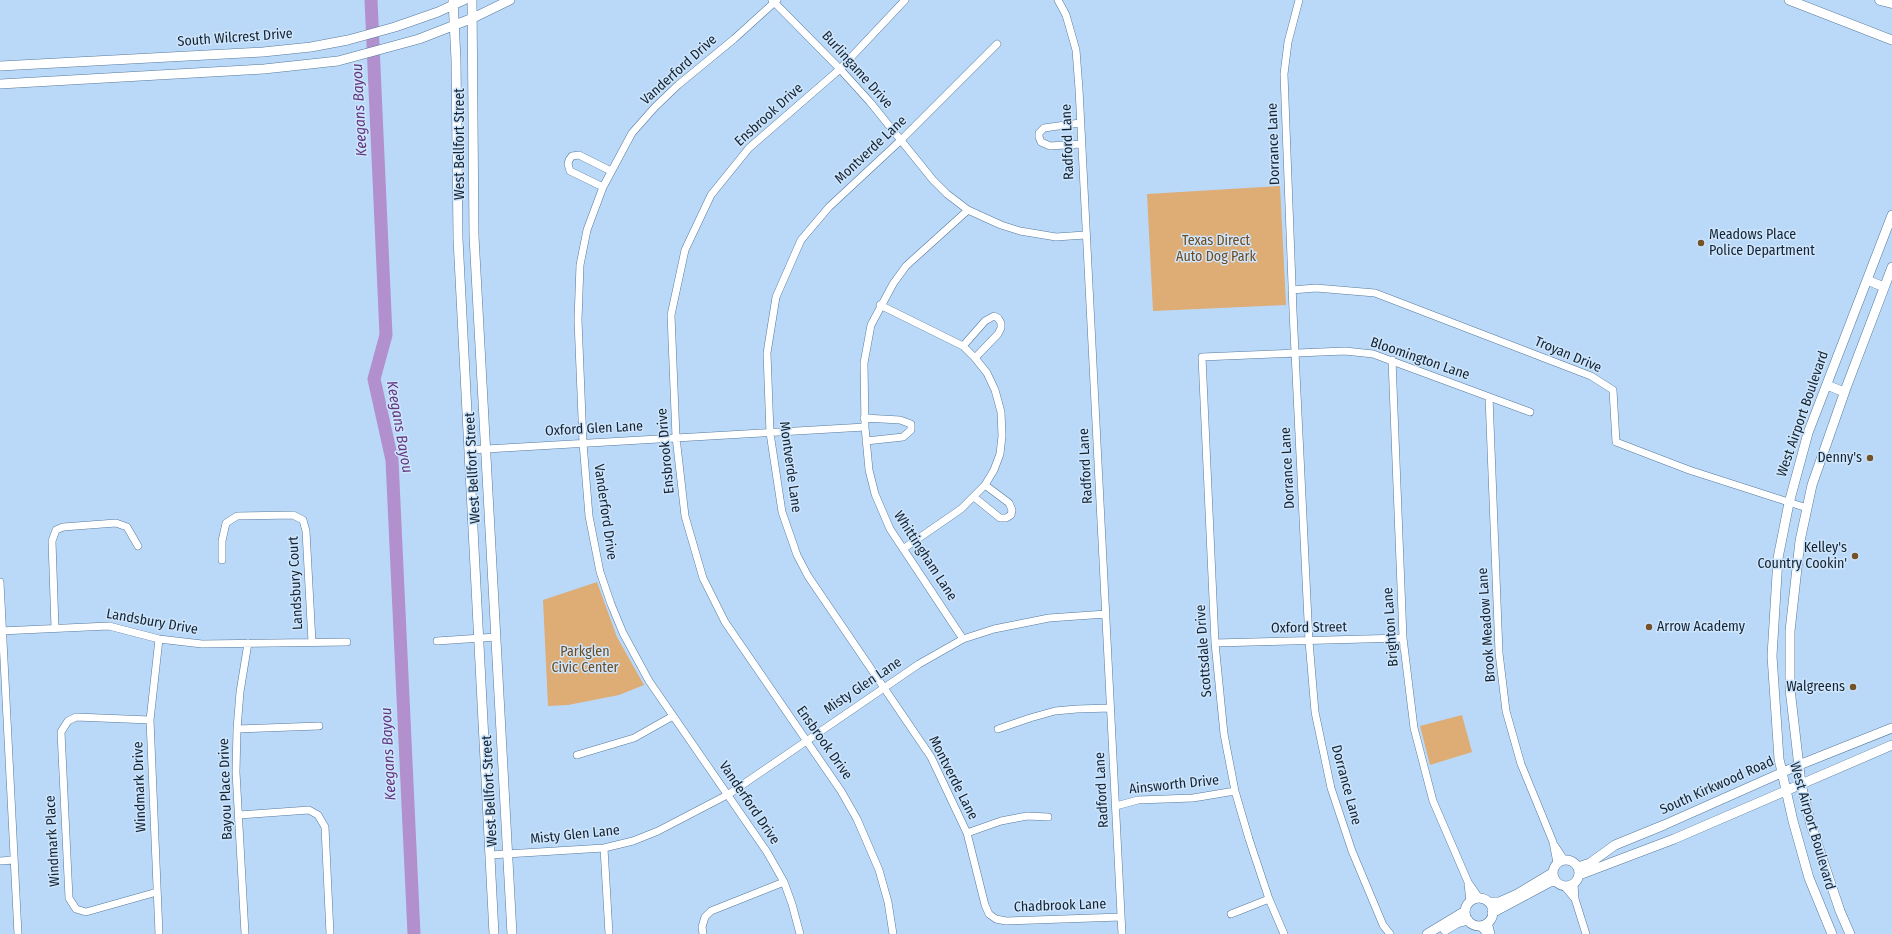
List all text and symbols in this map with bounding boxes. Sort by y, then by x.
street label: South Wilcrest Drive [177,26,293,50]
street label: Burlingame Drive [818,28,896,112]
street label: Vanderford Drive [638,31,720,109]
water label: Keegans Bayou [349,63,371,157]
street label: Ensbrook Drive [731,80,807,150]
street label: West Bellfort Street [452,88,468,200]
street label: Dorrance Lane [1264,103,1284,185]
street label: Radford Lane [1058,104,1078,180]
street label: Montverde Lane [832,113,910,187]
place label: Meadows Place Police Department [1709,227,1815,260]
park label: Texas Direct Auto Dog Park [1176,233,1256,266]
marker: Meadows Place Police Department [1696,238,1706,248]
street label: Troyan Drive [1532,333,1604,377]
street label: Bloomington Lane [1368,334,1472,384]
street label: West Airport Boulevard [1774,349,1832,479]
water label: Keegans Bayou [382,380,416,474]
street label: Ensbrook Drive [654,407,678,495]
street label: West Bellfort Street [462,412,484,524]
street label: Oxford Glen Lane [545,418,643,440]
street label: Montverde Lane [775,420,805,514]
street label: Dorrance Lane [1277,426,1299,510]
street label: Radford Lane [1076,428,1096,504]
place label: Denny's [1817,450,1862,466]
marker: Denny's [1865,453,1875,463]
street label: Vanderford Drive [590,463,620,561]
street label: Whittingham Lane [890,508,960,604]
street label: Landsbury Court [285,536,307,630]
place label: Kelley's Country Cookin' [1757,540,1847,572]
marker: Kelley's Country Cookin' [1850,551,1860,561]
street label: Brook Meadow Lane [1475,567,1499,683]
street label: Brighton Lane [1380,587,1402,667]
street label: Scottsdale Drive [1192,604,1216,698]
street label: Landsbury Drive [105,606,199,638]
street label: Oxford Street [1271,619,1347,637]
place label: Arrow Academy [1657,619,1745,635]
marker: Arrow Academy [1644,622,1654,632]
park label: Parkglen Civic Center [552,644,618,676]
street label: Misty Glen Lane [821,654,905,718]
place label: Walgreens [1786,679,1845,695]
marker: Walgreens [1848,682,1858,692]
street label: Ensbrook Drive [792,703,856,783]
water label: Keegans Bayou [378,707,400,801]
street label: Montverde Lane [925,733,981,823]
street label: West Bellfort Street [479,735,501,847]
street label: Bayou Place Drive [216,738,236,840]
street label: Windmark Drive [130,741,150,833]
street label: Dorrance Lane [1327,743,1365,827]
street label: Radford Lane [1092,752,1112,828]
street label: South Kirkwood Road [1657,753,1777,819]
street label: Vanderford Drive [715,758,783,848]
street label: West Airport Boulevard [1786,760,1838,892]
street label: Ainsworth Drive [1128,772,1220,798]
street label: Windmark Place [42,795,64,887]
street label: Misty Glen Lane [529,822,621,848]
street label: Chadbrook Lane [1014,896,1106,916]

